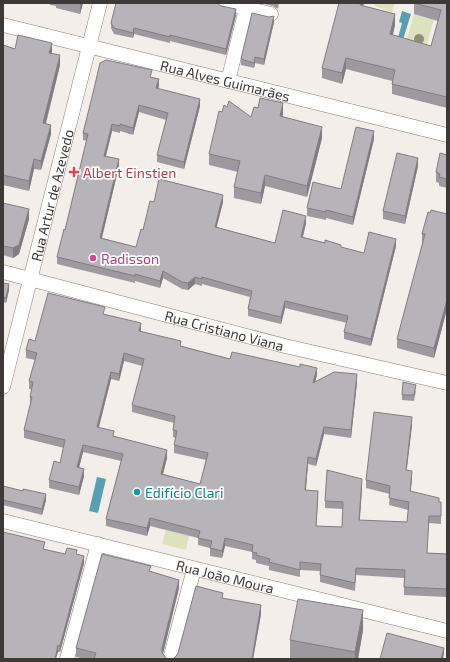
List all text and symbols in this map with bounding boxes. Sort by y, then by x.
street label: Rua Alves Guimarães [159,56,292,104]
street label: Rua Artur de Azevedo [27,127,76,263]
place label: Albert Einstien [83,164,176,181]
marker: Albert Einstien [68,166,80,178]
place label: Radisson [101,250,159,267]
marker: Radisson [88,253,98,263]
street label: Rua Cristiano Viana [163,306,286,354]
place label: Edifício Clari [145,484,223,501]
marker: Edifício Clari [132,487,142,497]
street label: Rua João Moura [175,556,276,596]

